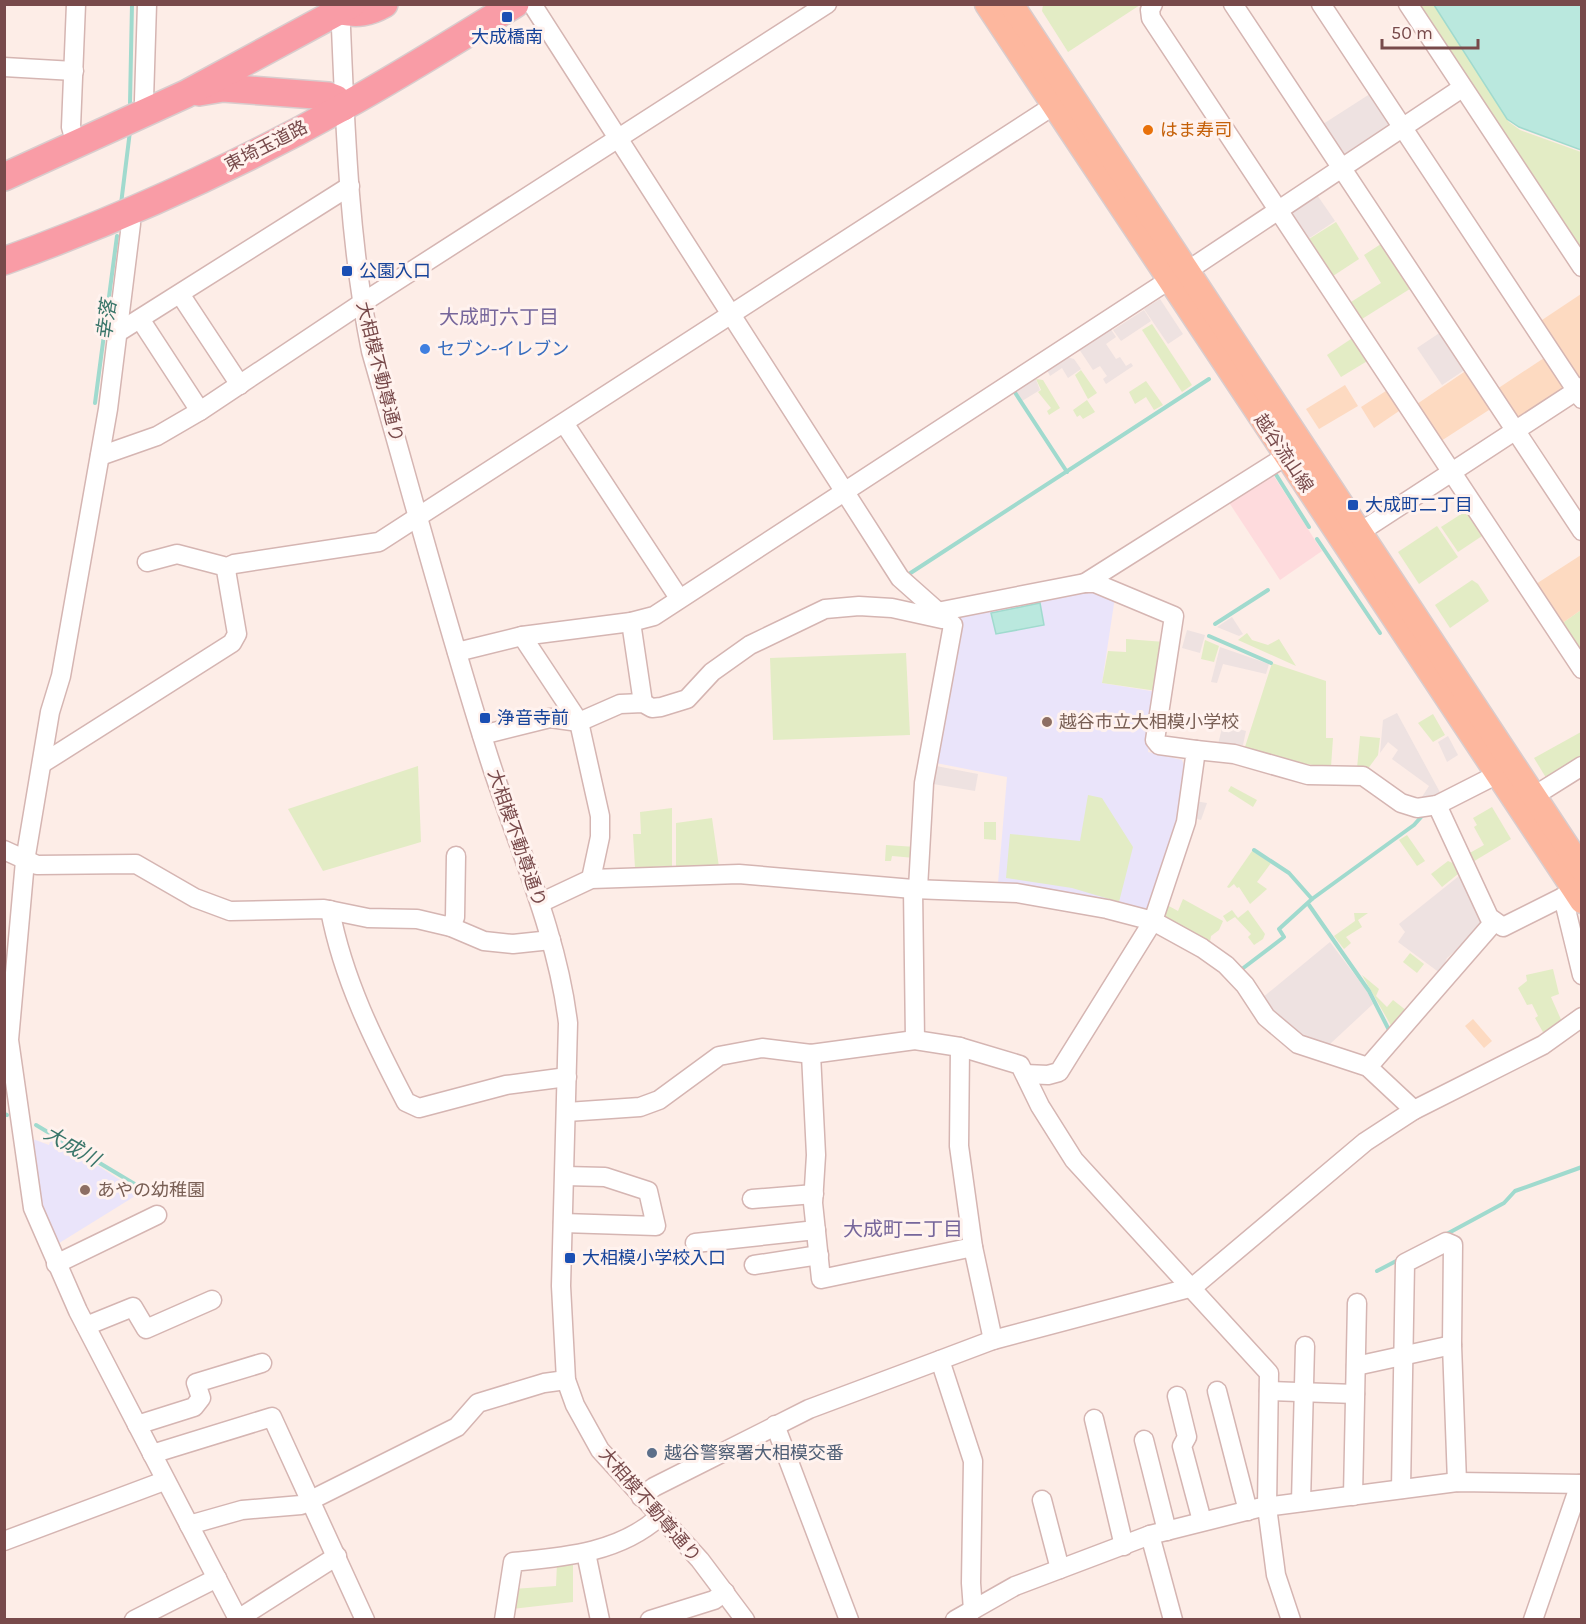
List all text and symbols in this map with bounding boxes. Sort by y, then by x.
marker: 大成橋南 [500,10,514,24]
scale bar [1382,12,1478,50]
text: 50 m [1391,22,1433,44]
place label: 大成橋南 [471,26,543,48]
street label: 東埼玉道路 [221,116,311,176]
place label: はま寿司 [1160,119,1232,141]
marker: はま寿司 [1141,123,1155,137]
place label: 公園入口 [359,260,431,282]
marker: 公園入口 [340,264,354,278]
water label: 幸落 [92,296,121,341]
street label: 大相模不動尊通り [352,299,408,445]
district label: 大成町六丁目 [439,306,559,329]
place label: セブン-イレブン [437,338,569,360]
marker: セブン-イレブン [418,342,432,356]
street label: 越谷流山線 [1250,410,1318,496]
place label: 大成町二丁目 [1365,494,1473,516]
marker: 大成町二丁目 [1346,498,1360,512]
place label: 浄音寺前 [497,707,569,729]
marker: 浄音寺前 [478,711,492,725]
place label: 越谷市立大相模小学校 [1059,711,1239,733]
marker: 越谷市立大相模小学校 [1040,715,1054,729]
street label: 大相模不動尊通り [483,766,551,910]
water label: 大成川 [40,1121,105,1172]
place label: あやの幼稚園 [97,1179,205,1201]
marker: あやの幼稚園 [78,1183,92,1197]
district label: 大成町二丁目 [843,1218,963,1241]
place label: 大相模小学校入口 [582,1247,726,1269]
marker: 大相模小学校入口 [563,1251,577,1265]
place label: 越谷警察署大相模交番 [664,1442,844,1464]
street label: 大相模不動尊通り [594,1443,706,1567]
marker: 越谷警察署大相模交番 [645,1446,659,1460]

